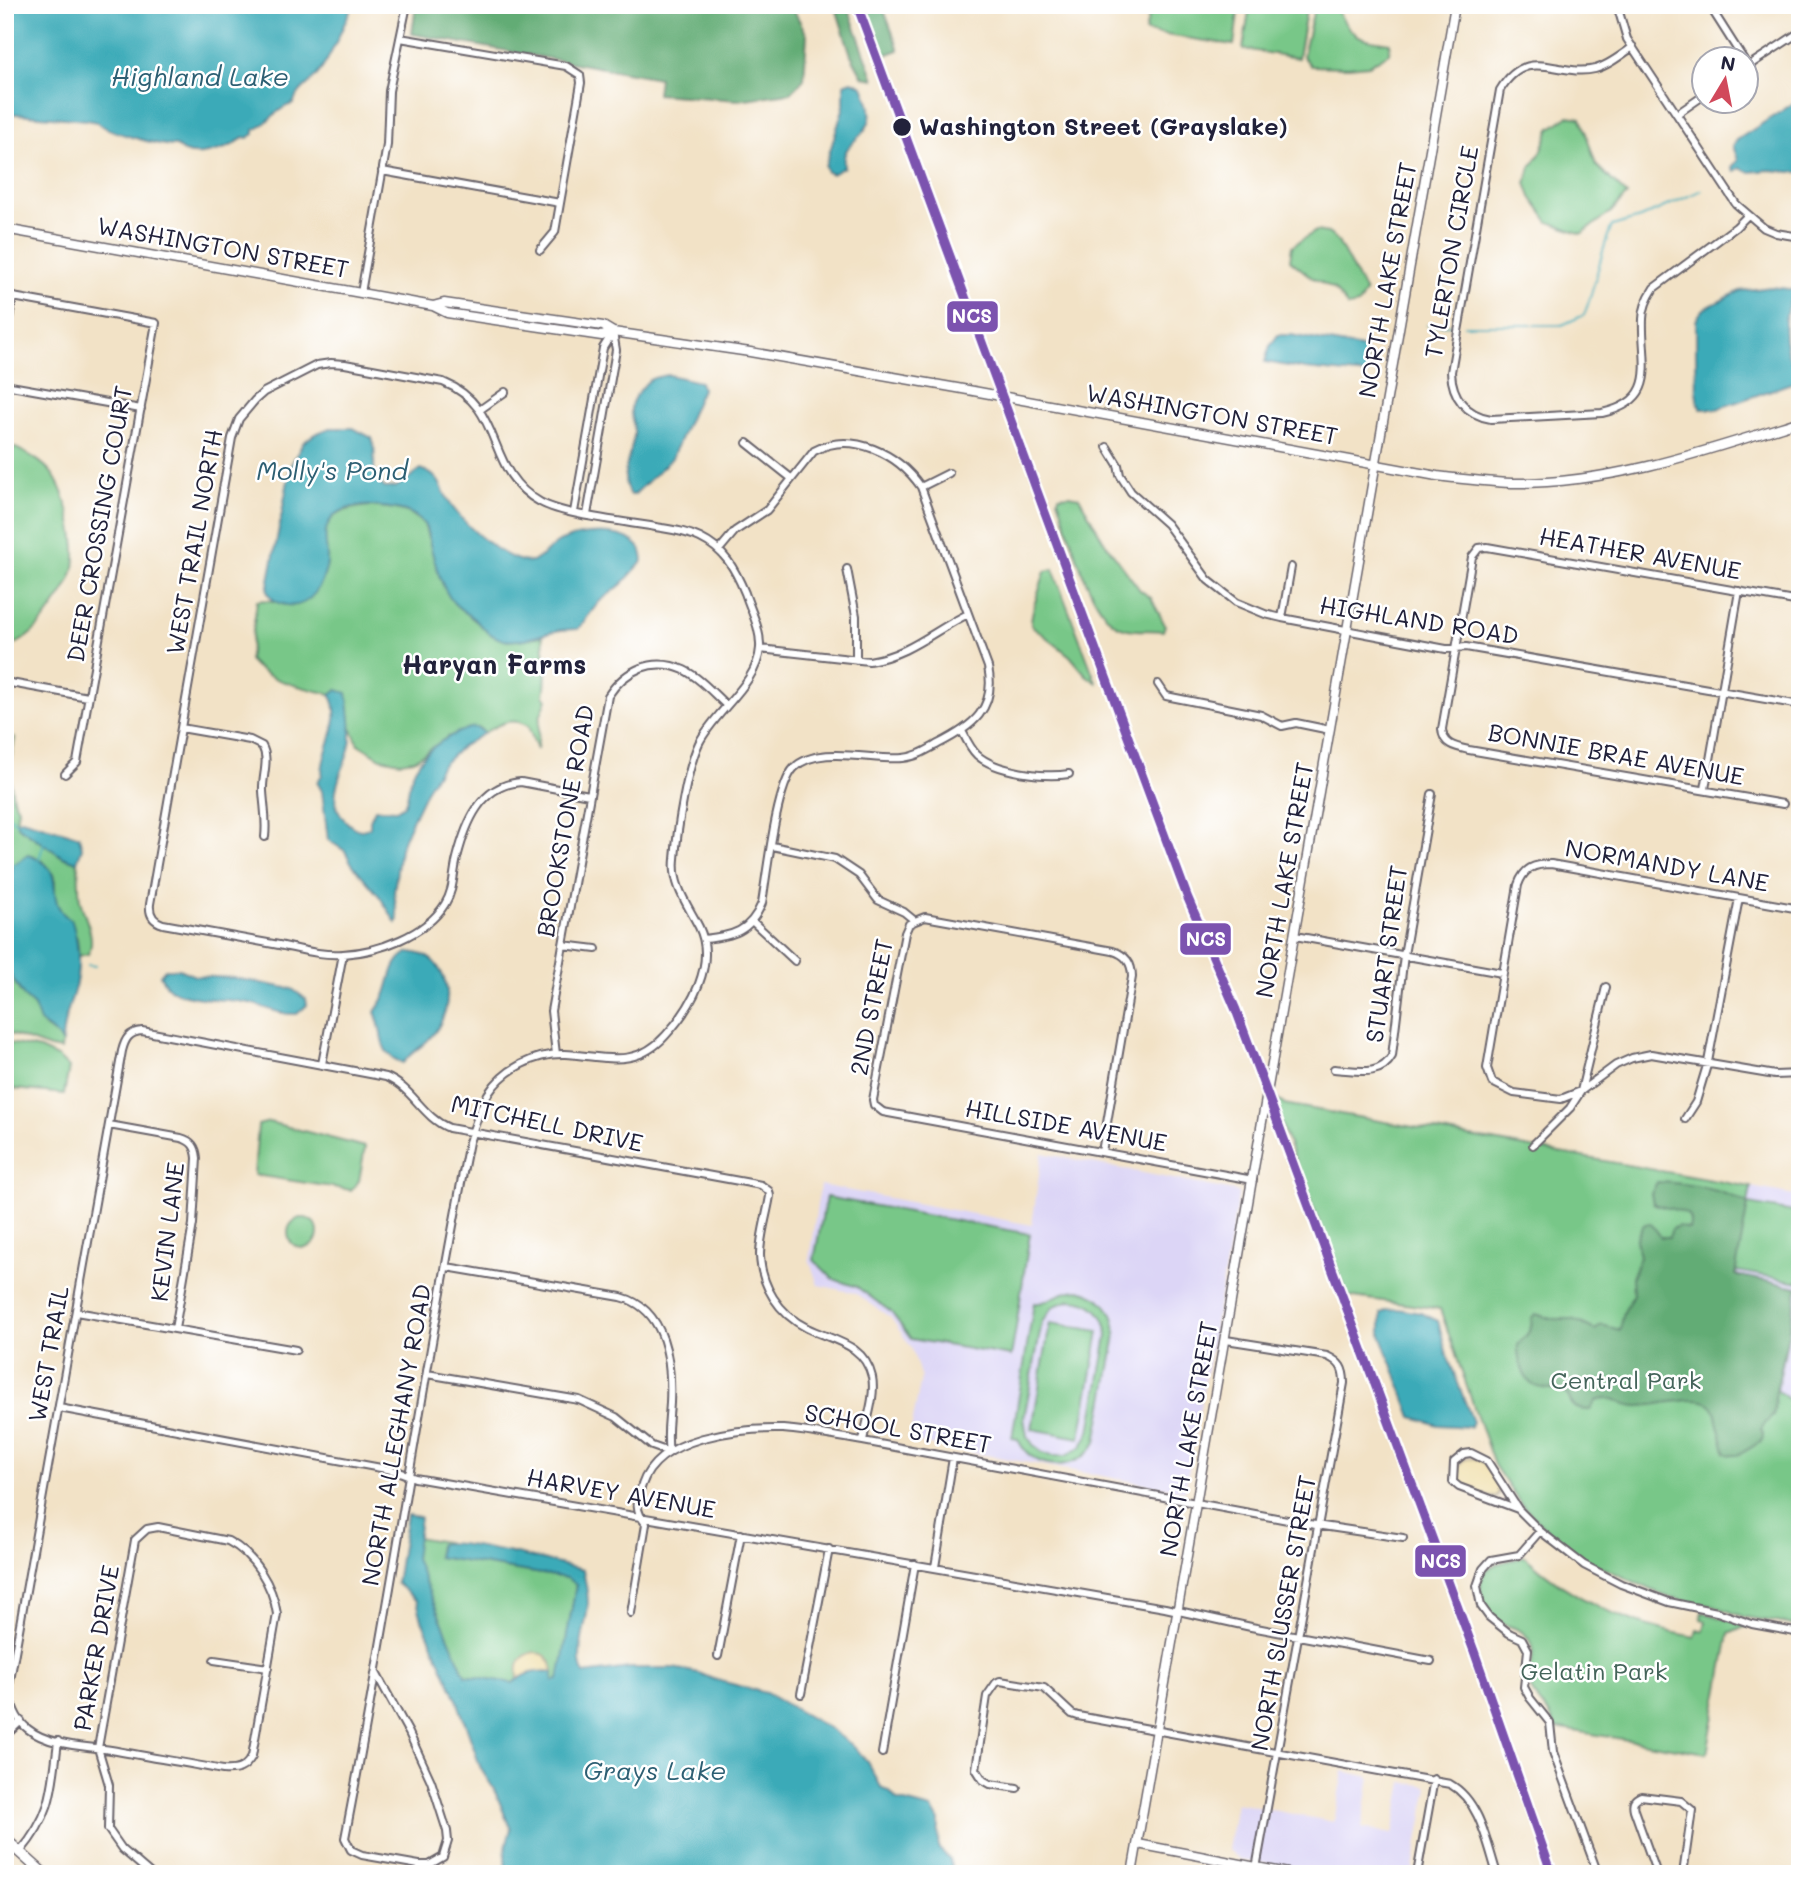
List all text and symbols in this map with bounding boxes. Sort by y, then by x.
north arrow [1689,46,1759,116]
text: N [1719,49,1737,76]
water label: Highland Lake [111,59,289,93]
place label: Washington Street (Grayslake) [919,110,1288,141]
marker: Washington Street (Grayslake) [891,116,913,138]
street label: TYLERTON CIRCLE [1417,143,1484,360]
street label: NORTH LAKE STREET [1351,160,1423,400]
street label: WASHINGTON STREET [95,209,352,284]
line badge: NCS [946,300,999,333]
text: NCS [952,303,992,328]
street label: WASHINGTON STREET [1084,376,1341,451]
street label: DEER CROSSING COURT [59,383,138,664]
street label: WEST TRAIL NORTH [158,427,229,657]
water label: Molly's Pond [256,453,409,487]
street label: HEATHER AVENUE [1537,520,1744,586]
street label: HIGHLAND ROAD [1317,588,1521,651]
district label: Haryan Farms [402,647,586,681]
street label: BROOKSTONE ROAD [529,702,600,939]
street label: BONNIE BRAE AVENUE [1486,716,1747,791]
street label: NORTH LAKE STREET [1248,760,1320,1000]
street label: NORMANDY LANE [1563,831,1771,898]
street label: STUART STREET [1358,863,1413,1045]
line badge: NCS [1179,922,1232,956]
text: NCS [1186,926,1226,951]
street label: 2ND STREET [842,936,899,1078]
street label: MITCHELL DRIVE [448,1087,646,1158]
street label: HILLSIDE AVENUE [963,1092,1170,1158]
street label: KEVIN LANE [143,1160,190,1303]
street label: NORTH ALLEGHANY ROAD [354,1281,437,1588]
street label: WEST TRAIL [20,1283,75,1424]
street label: NORTH LAKE STREET [1152,1319,1224,1559]
park label: Central Park [1551,1364,1701,1395]
street label: SCHOOL STREET [802,1396,994,1459]
street label: HARVEY AVENUE [524,1461,718,1524]
street label: NORTH SLUSSER STREET [1243,1472,1322,1753]
line badge: NCS [1414,1544,1467,1578]
text: NCS [1421,1548,1461,1573]
street label: PARKER DRIVE [66,1562,125,1733]
park label: Gelatin Park [1521,1655,1667,1686]
water label: Grays Lake [584,1753,726,1787]

